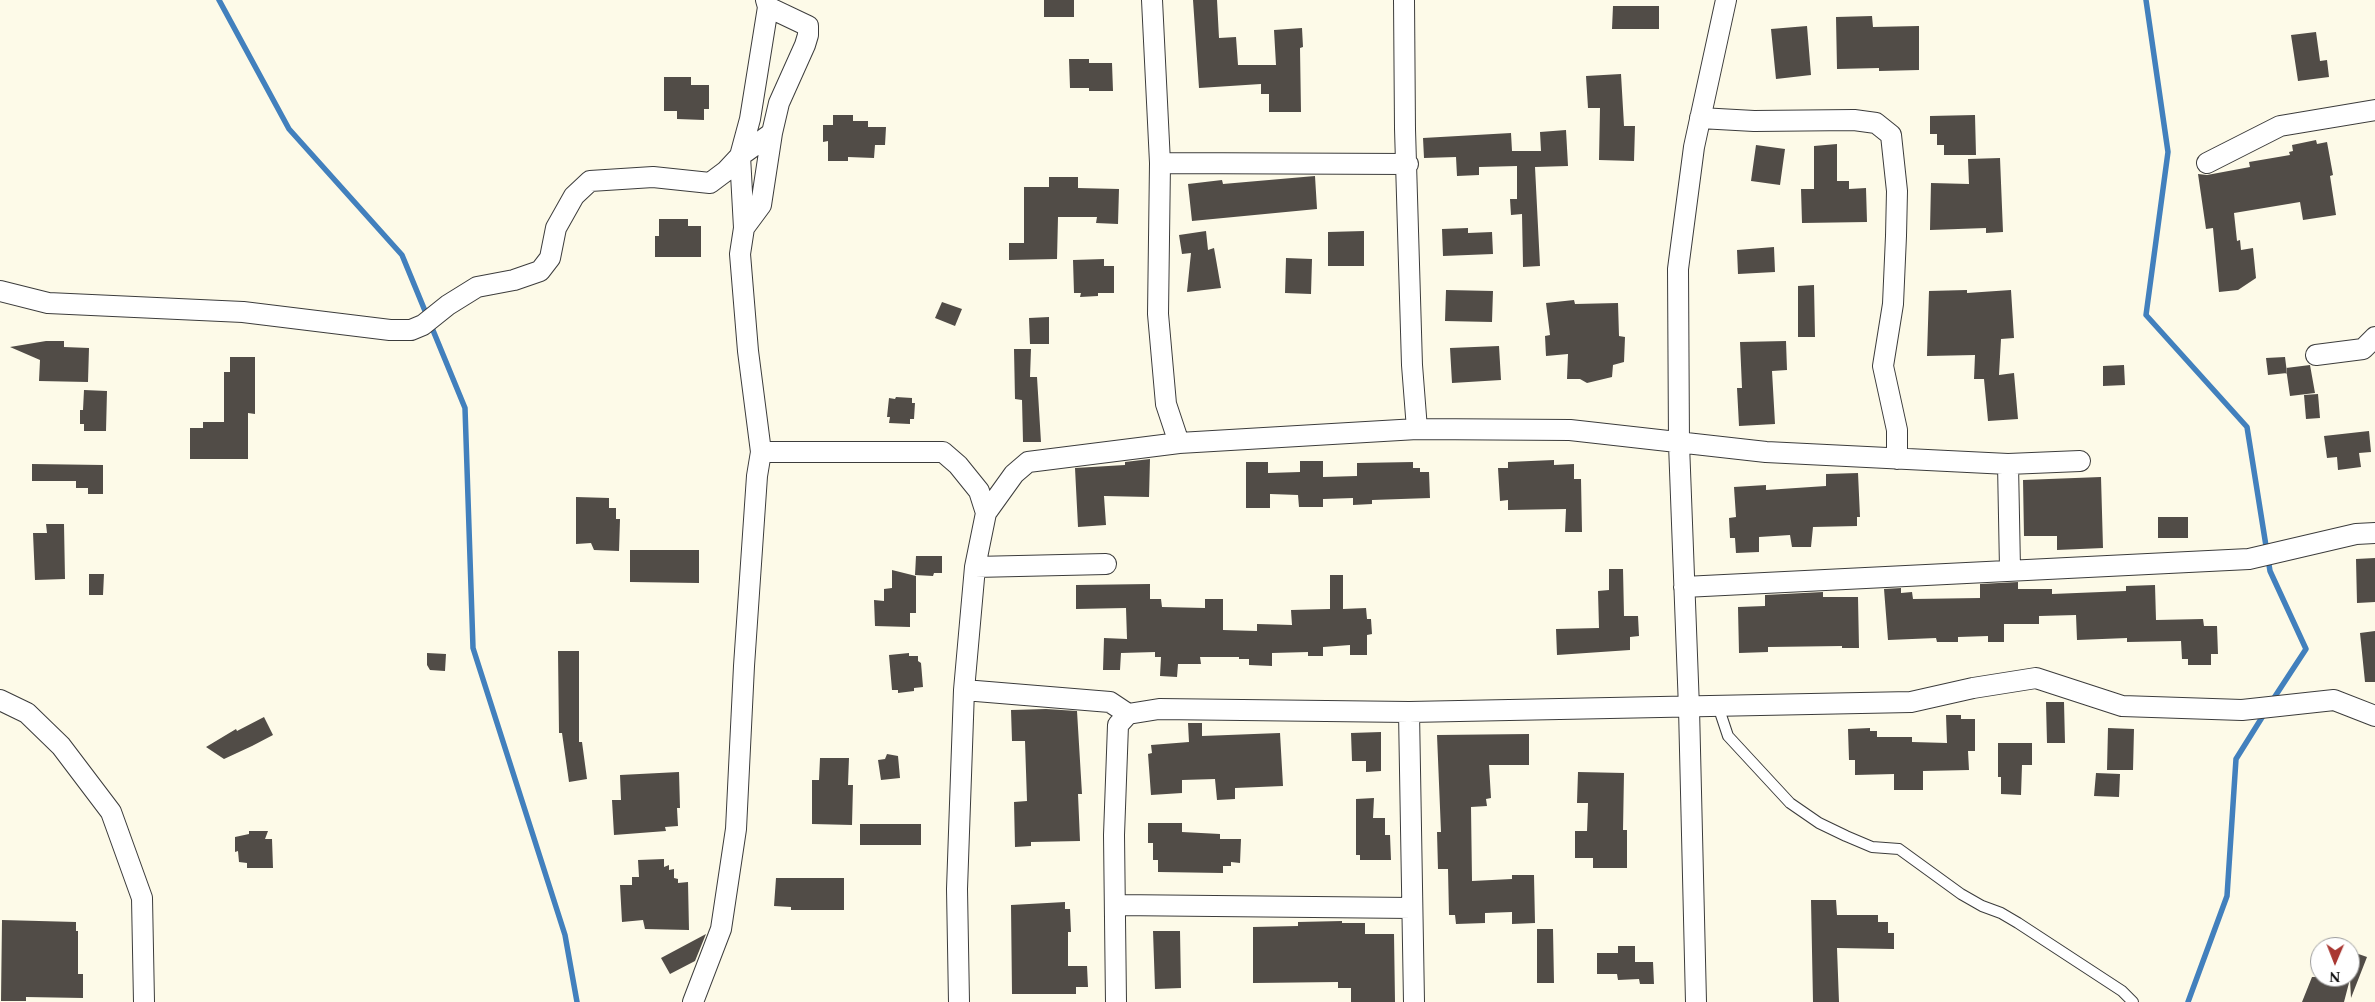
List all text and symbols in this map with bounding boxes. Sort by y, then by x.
north arrow [2310,937,2360,987]
text: N [2329,966,2341,987]

